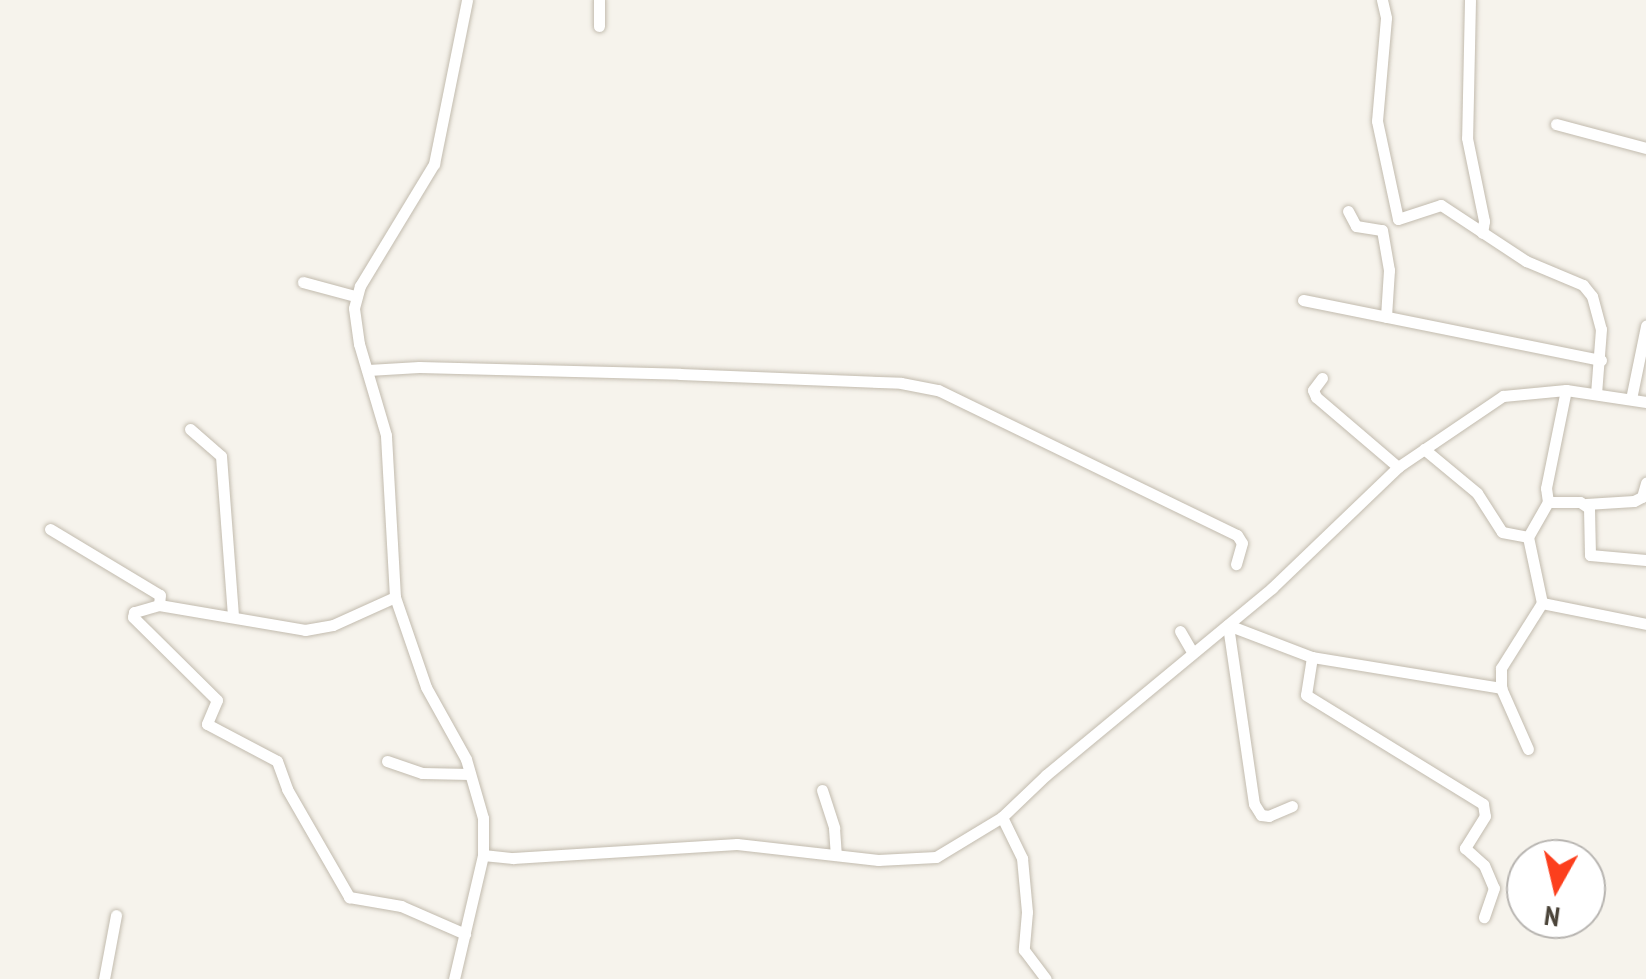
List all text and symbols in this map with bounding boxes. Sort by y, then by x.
north arrow [1506,839,1606,939]
text: N [1542,898,1562,937]

